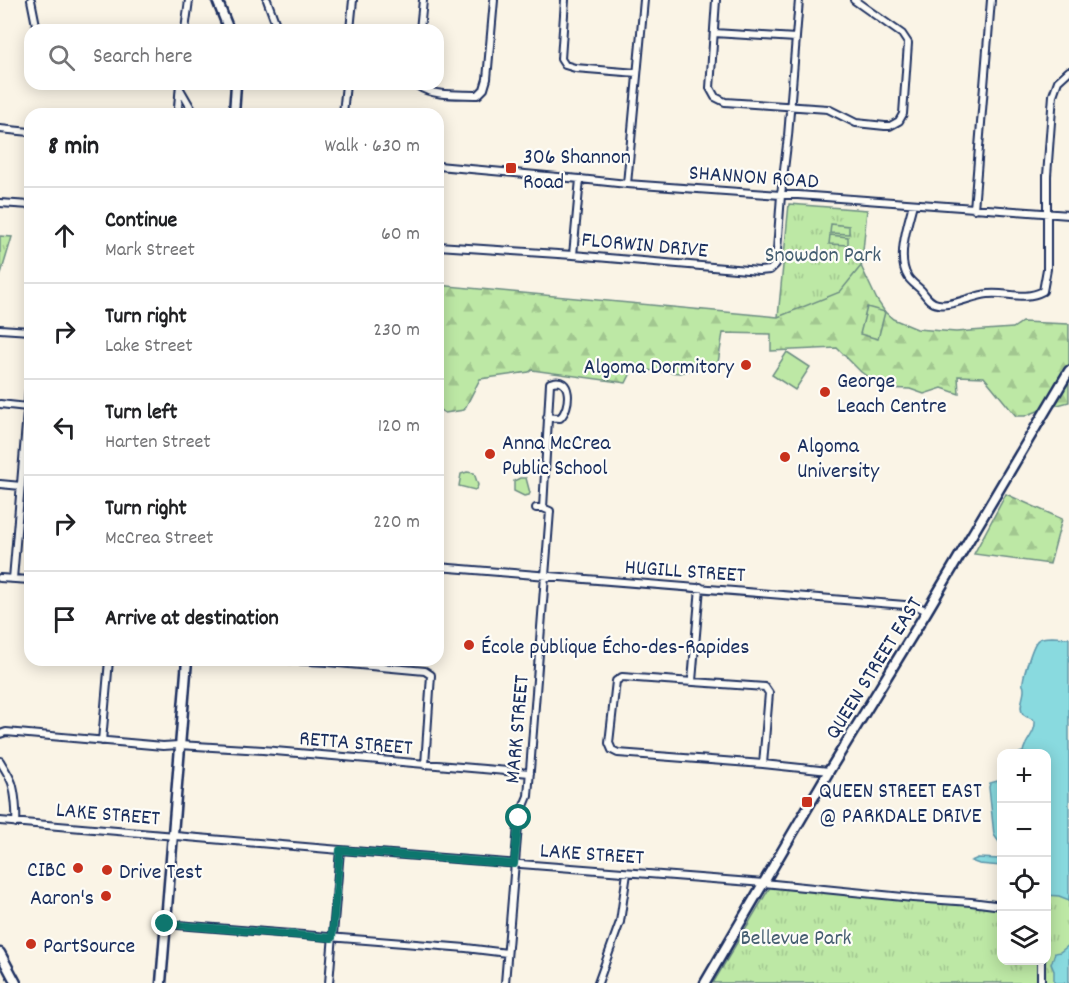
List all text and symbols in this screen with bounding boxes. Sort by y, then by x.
search box [24,24,444,90]
icon: search [45,41,78,74]
text: Search here [93,42,192,73]
text: 8 min [48,129,99,166]
text: Walk · 630 m [325,133,420,161]
place label: 306 Shannon Road [523,143,631,199]
street label: SHANNON ROAD [688,158,820,198]
marker: 306 Shannon Road [504,161,518,175]
text: Continue [105,206,177,237]
icon: ahead [48,219,81,252]
text: 60 m [381,221,420,249]
street label: FLORWIN DRIVE [580,226,709,267]
text: Mark Street [105,237,195,265]
park label: Snowdon Park [765,241,881,272]
text: Turn right [105,302,187,333]
icon: right [48,315,81,348]
text: 230 m [373,317,420,345]
text: Lake Street [105,333,193,361]
place label: Algoma Dormitory [583,353,735,384]
marker: Algoma Dormitory [739,358,753,372]
place label: George Leach Centre [837,367,947,423]
marker: George Leach Centre [818,385,832,399]
text: Turn left [105,398,177,429]
icon: left [48,411,81,444]
text: 120 m [378,413,420,441]
text: Harten Street [105,429,211,457]
place label: Anna McCrea Public School [502,429,611,485]
place label: Algoma University [797,432,880,488]
marker: Anna McCrea Public School [483,447,497,461]
marker: Algoma University [778,450,792,464]
text: Turn right [105,494,187,525]
icon: right [48,507,81,540]
text: 220 m [373,509,420,537]
text: McCrea Street [105,525,213,553]
street label: HUGILL STREET [623,553,746,592]
street label: QUEEN STREET EAST [819,591,931,746]
icon: arrive [48,603,81,636]
text: Arrive at destination [105,604,279,635]
place label: École publique Écho-des-Rapides [481,633,749,664]
marker: École publique Écho-des-Rapides [462,638,476,652]
street label: MARK STREET [498,674,539,785]
street label: RETTA STREET [298,724,414,765]
map controls [997,749,1051,965]
button: + [997,749,1051,803]
place label: QUEEN STREET EAST @ PARKDALE DRIVE [819,777,982,833]
marker: QUEEN STREET EAST @ PARKDALE DRIVE [800,795,814,809]
street label: LAKE STREET [54,796,161,835]
button: − [997,803,1051,857]
route start [505,804,531,830]
street label: LAKE STREET [539,836,645,875]
place label: CIBC [27,856,66,887]
button: locate [997,857,1051,911]
place label: Drive Test [119,858,202,889]
marker: CIBC [71,861,85,875]
marker: Drive Test [100,863,114,877]
place label: Aaron's [30,884,94,915]
marker: Aaron's [99,889,113,903]
route end [151,910,177,936]
button: layers [997,911,1051,965]
park label: Bellevue Park [740,924,852,955]
place label: PartSource [43,932,135,963]
marker: PartSource [24,937,38,951]

